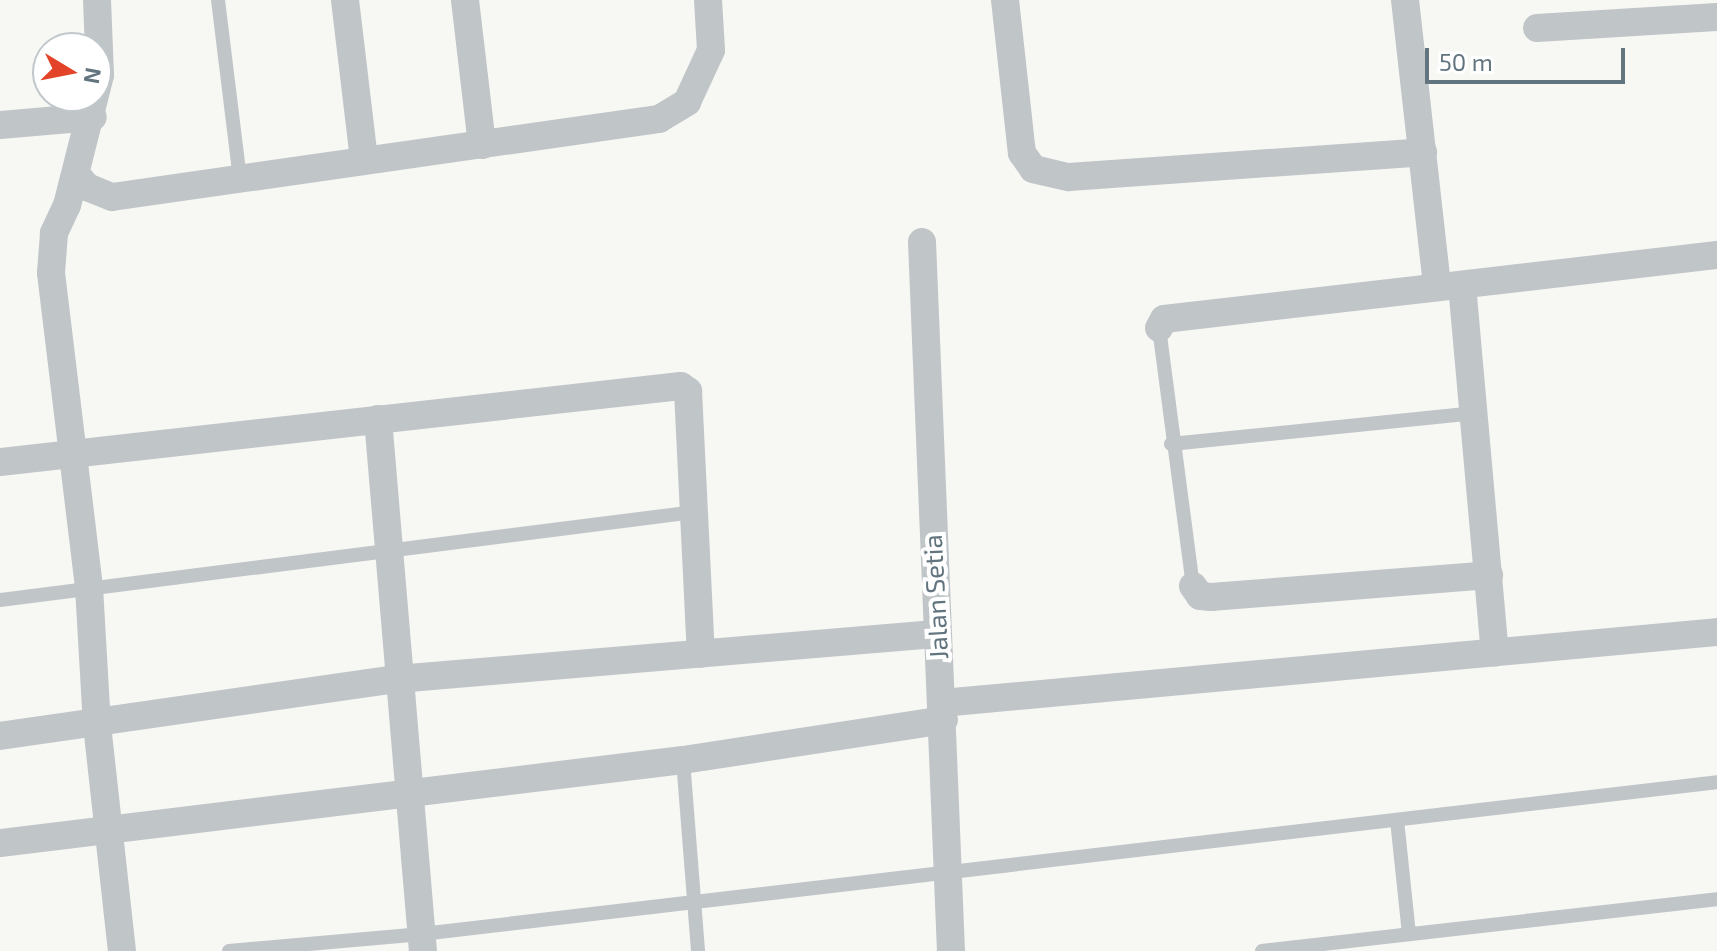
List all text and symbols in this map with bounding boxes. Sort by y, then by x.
north arrow [32,32,112,112]
scale bar [1429,32,1629,82]
text: 50 m [1439,47,1493,76]
text: N [79,66,108,86]
street label: Jalan Setia [916,534,954,660]

